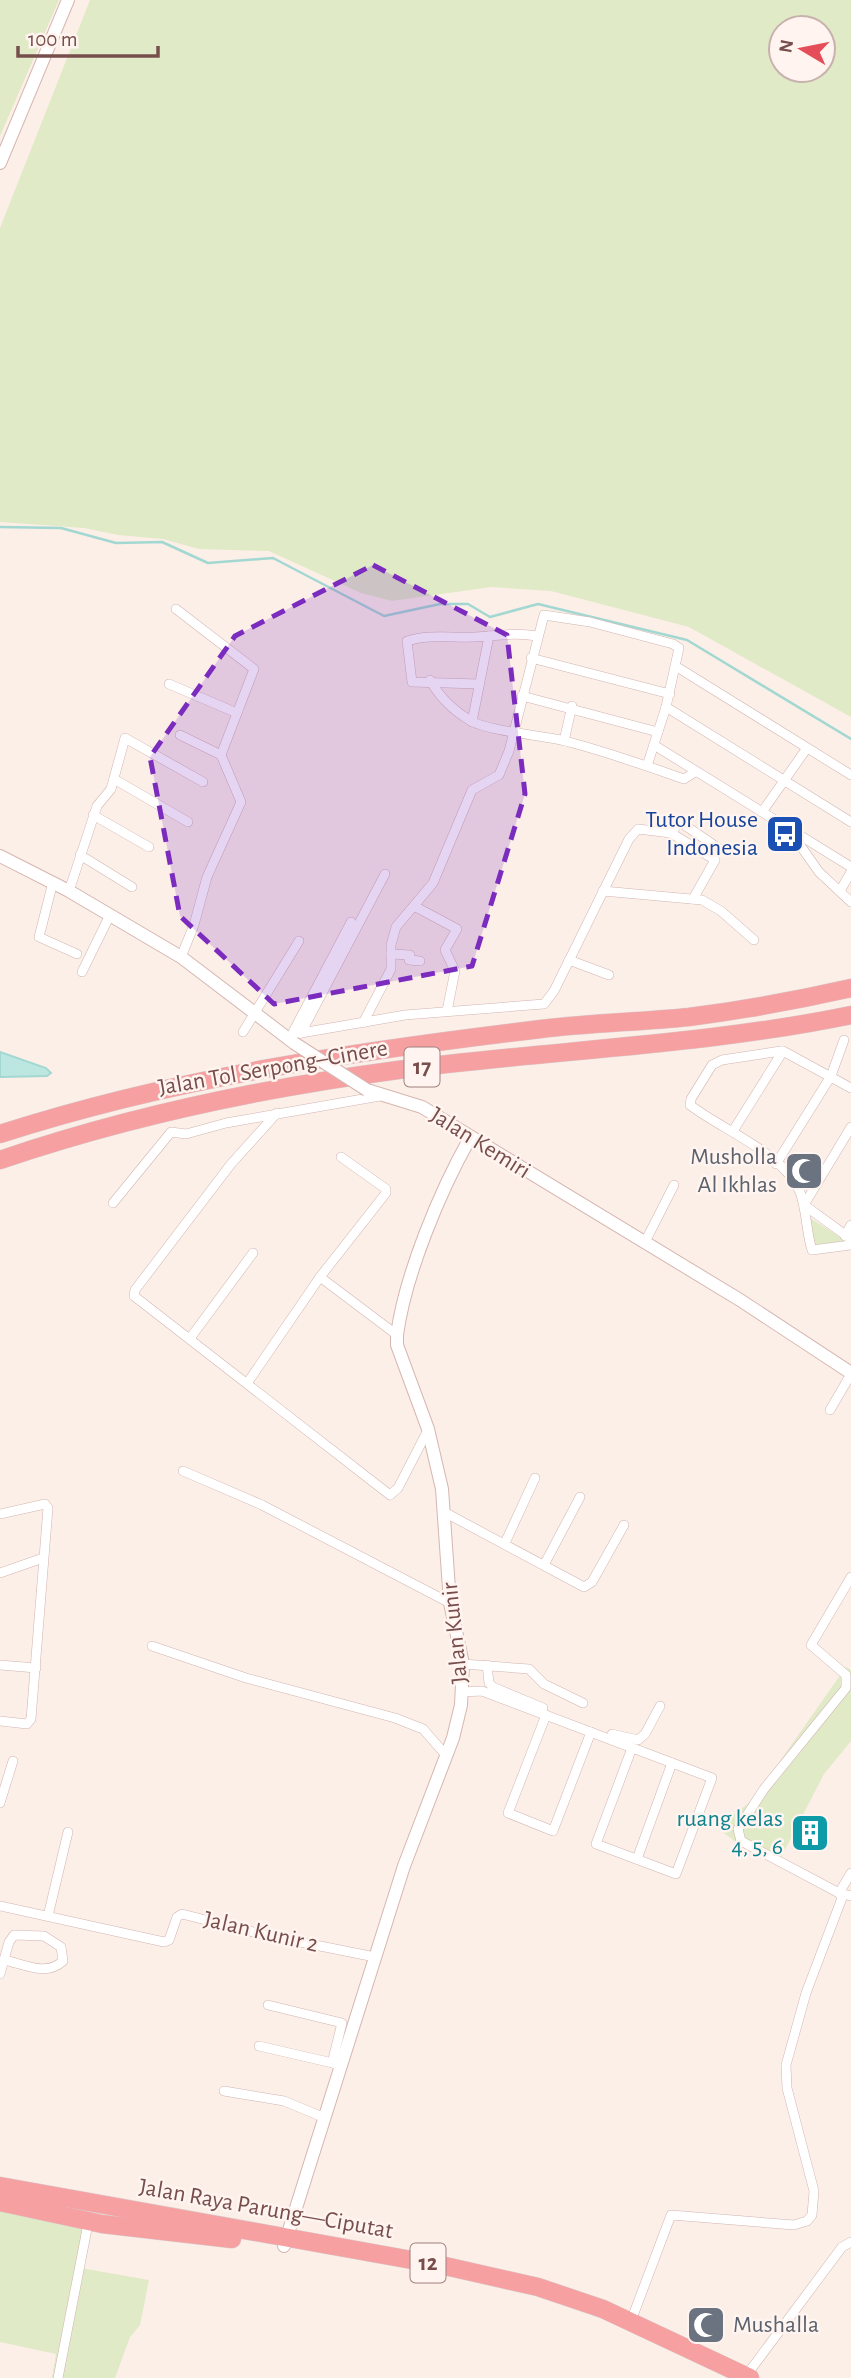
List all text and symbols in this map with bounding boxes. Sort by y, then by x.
scale bar [18,14,158,58]
north arrow [767,14,837,84]
text: 100 m [28,29,78,50]
text: N [776,38,797,54]
place label: Tutor House Indonesia [645,808,758,860]
bus stop icon: Tutor House Indonesia [764,813,806,855]
street label: Jalan Tol Serpong–Cinere [156,1036,390,1100]
road number: 17 [404,1048,440,1086]
street label: Jalan Kemiri [426,1103,534,1183]
place label: Musholla Al Ikhlas [690,1145,777,1197]
mosque icon: Musholla Al Ikhlas [783,1150,825,1192]
street label: Jalan Kunir [438,1581,472,1685]
place label: ruang kelas 4, 5, 6 [677,1807,783,1859]
building icon: ruang kelas 4, 5, 6 [789,1812,831,1854]
street label: Jalan Kunir 2 [201,1907,321,1957]
street label: Jalan Raya Parung—Ciputat [137,2175,395,2243]
road number: 12 [410,2244,446,2282]
mosque icon: Mushalla [685,2304,727,2346]
place label: Mushalla [733,2313,819,2337]

